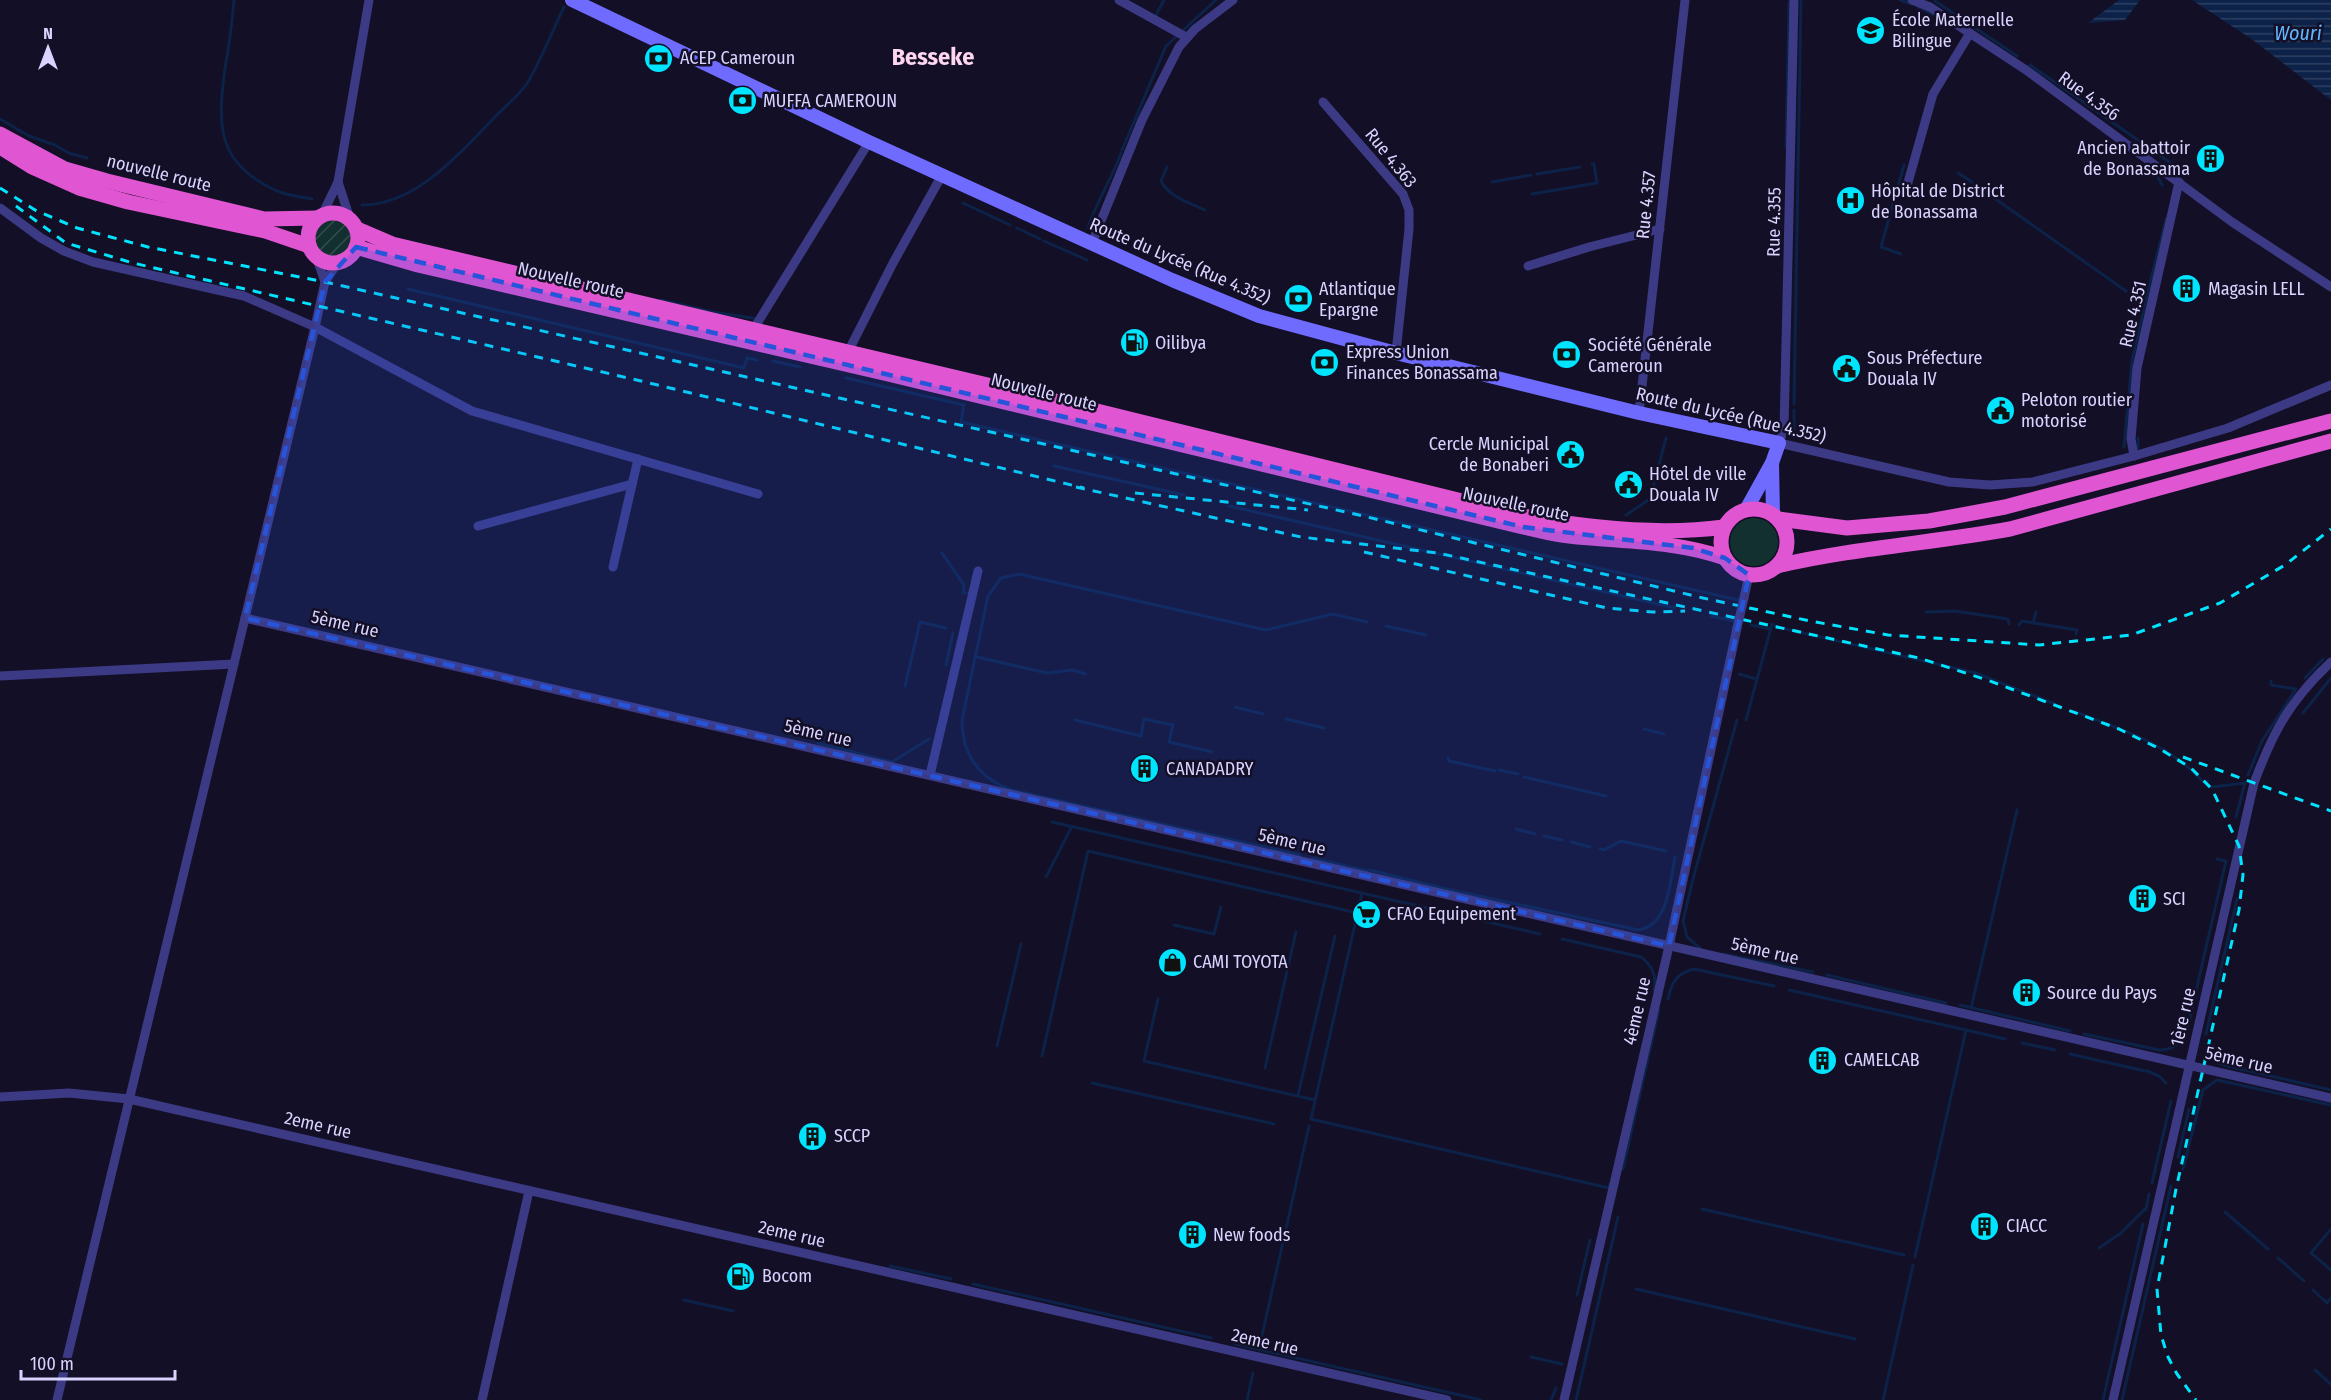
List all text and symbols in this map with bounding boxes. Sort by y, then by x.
place label: École Maternelle Bilingue [1892,8,2014,52]
school or university icon: École Maternelle Bilingue [1855,14,1887,46]
north arrow [18,18,78,78]
water label: Wouri [2274,21,2322,45]
text: N [43,24,53,43]
bank icon: ACEP Cameroun [643,42,675,74]
district label: Besseke [892,43,974,71]
place label: ACEP Cameroun [680,47,795,69]
street label: Rue 4.356 [2054,66,2124,126]
bank icon: MUFFA CAMEROUN [726,85,758,117]
place label: MUFFA CAMEROUN [763,90,897,112]
street label: Rue 4.363 [1360,124,1422,192]
place label: Ancien abattoir de Bonassama [2077,137,2191,180]
building icon: Ancien abattoir de Bonassama [2195,142,2227,174]
street label: nouvelle route [104,149,214,197]
street label: Rue 4.357 [1631,170,1661,240]
place label: Hôpital de District de Bonassama [1871,180,2005,223]
hospital icon: Hôpital de District de Bonassama [1834,185,1866,217]
street label: Rue 4.355 [1762,187,1786,257]
street label: Route du Lycée (Rue 4.352) [1086,213,1274,309]
street label: Nouvelle route [516,257,626,303]
building icon: Magasin LELL [2171,273,2203,305]
place label: Atlantique Epargne [1319,278,1396,321]
place label: Magasin LELL [2208,278,2305,300]
street label: Rue 4.351 [2115,279,2151,349]
bank icon: Atlantique Epargne [1282,283,1314,315]
fuel station icon: Oilibya [1118,327,1150,359]
place label: Oilibya [1155,332,1206,354]
place label: Société Générale Cameroun [1588,334,1712,377]
bank icon: Société Générale Cameroun [1551,339,1583,371]
place label: Express Union Finances Bonassama [1346,341,1498,384]
bank icon: Express Union Finances Bonassama [1309,346,1341,378]
place label: Sous Préfecture Douala IV [1867,347,1982,390]
public building icon: Sous Préfecture Douala IV [1830,352,1862,384]
street label: Nouvelle route [989,368,1099,416]
street label: Route du Lycée (Rue 4.352) [1634,382,1828,448]
place label: Peloton routier motorisé [2021,389,2133,432]
public building icon: Peloton routier motorisé [1984,394,2016,426]
place label: Cercle Municipal de Bonaberi [1429,433,1549,476]
public building icon: Cercle Municipal de Bonaberi [1554,438,1586,470]
place label: Hôtel de ville Douala IV [1649,463,1747,506]
public building icon: Hôtel de ville Douala IV [1612,468,1644,500]
street label: Nouvelle route [1461,482,1571,526]
street label: 5ème rue [309,606,381,642]
street label: 5ème rue [782,715,854,751]
building icon: CANADADRY [1129,753,1161,785]
place label: CANADADRY [1166,758,1254,780]
street label: 5ème rue [1256,824,1328,860]
building icon: SCI [2126,883,2158,915]
place label: SCI [2163,888,2186,910]
supermarket icon: CFAO Equipement [1350,898,1382,930]
place label: CFAO Equipement [1387,903,1516,925]
street label: 5ème rue [1729,933,1801,969]
shop icon: CAMI TOYOTA [1156,946,1188,978]
place label: CAMI TOYOTA [1193,951,1288,973]
street label: 4ème rue [1619,975,1656,1047]
building icon: Source du Pays [2010,977,2042,1009]
place label: Source du Pays [2047,982,2157,1004]
street label: 1ère rue [2166,985,2200,1048]
street label: 5ème rue [2203,1042,2275,1078]
building icon: CAMELCAB [1807,1044,1839,1076]
place label: CAMELCAB [1844,1049,1920,1071]
street label: 2eme rue [282,1107,354,1143]
building icon: SCCP [797,1120,829,1152]
place label: SCCP [834,1125,870,1147]
building icon: CIACC [1969,1210,2001,1242]
place label: CIACC [2006,1215,2047,1237]
street label: 2eme rue [756,1216,828,1252]
building icon: New foods [1176,1219,1208,1251]
place label: New foods [1213,1224,1291,1246]
fuel station icon: Bocom [725,1260,757,1292]
place label: Bocom [762,1265,812,1287]
street label: 2eme rue [1229,1324,1301,1360]
scale bar [21,1343,176,1381]
text: 100 m [30,1353,74,1375]

